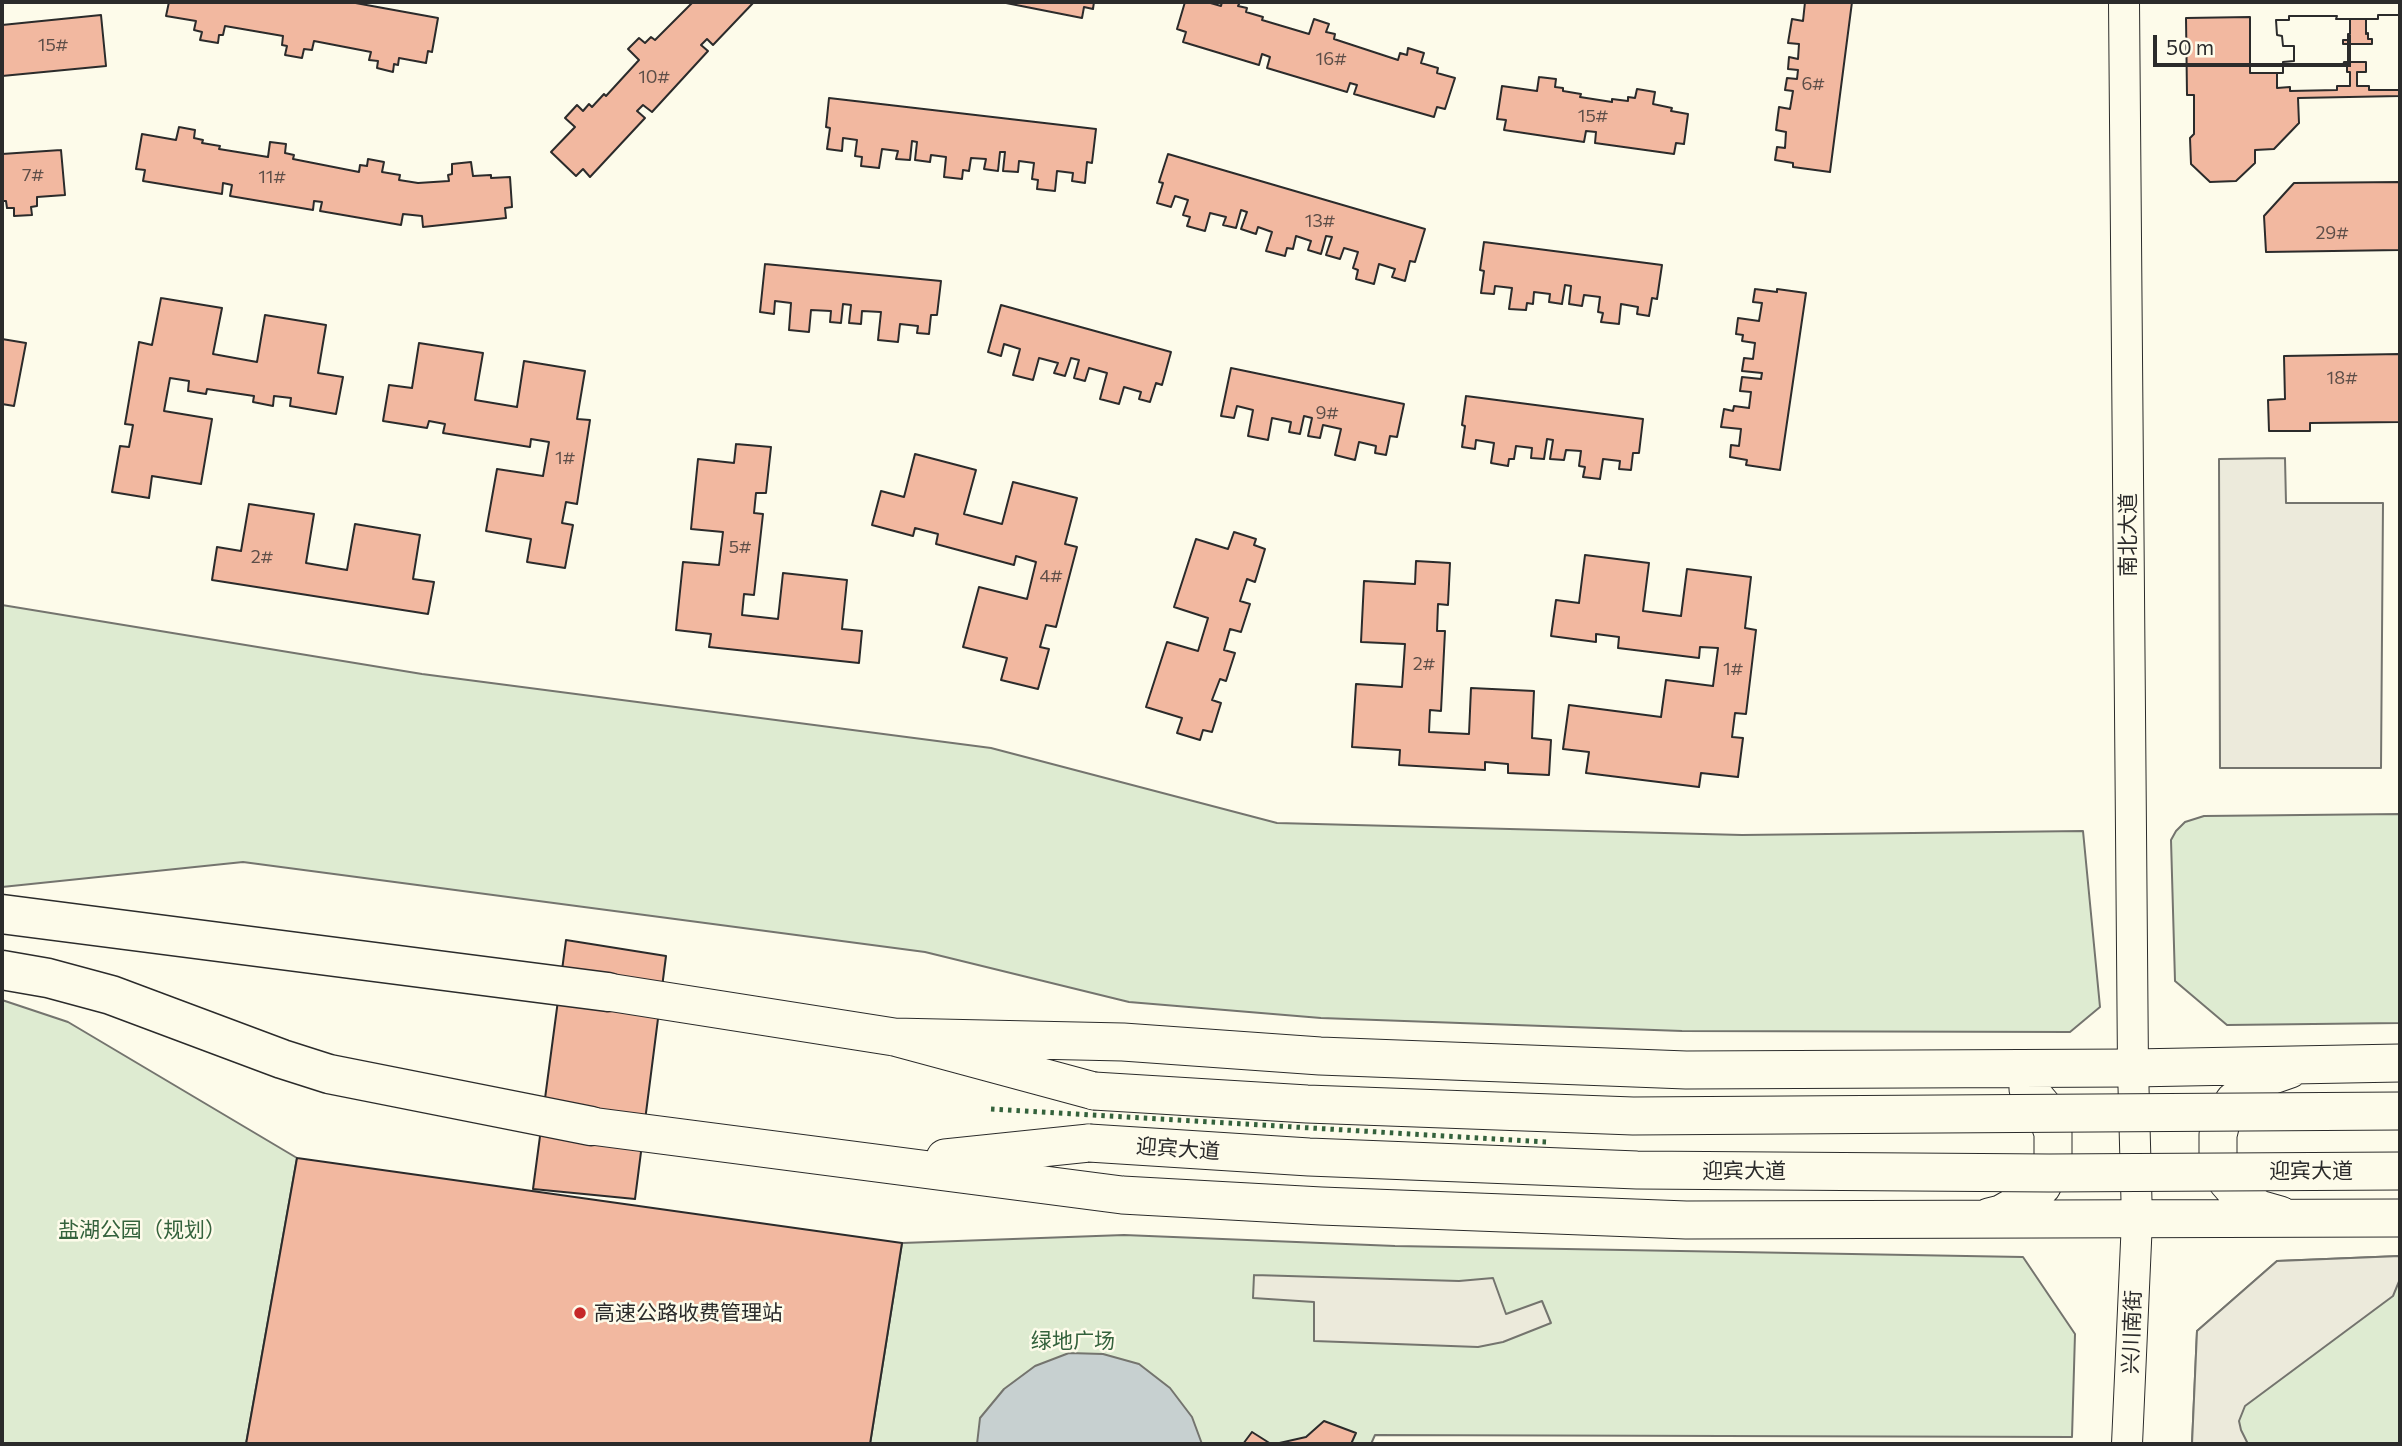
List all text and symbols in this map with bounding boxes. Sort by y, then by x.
scale bar [2157,21,2355,65]
house number: 15# [38,34,68,56]
text: 50 m [2166,34,2214,59]
house number: 16# [1316,48,1346,70]
house number: 10# [638,66,670,88]
house number: 6# [1801,73,1825,95]
house number: 15# [1578,105,1608,127]
house number: 7# [22,164,44,186]
house number: 11# [258,166,286,188]
house number: 13# [1305,210,1335,232]
house number: 29# [2315,222,2349,244]
house number: 18# [2327,367,2357,389]
house number: 9# [1315,402,1339,424]
house number: 1# [555,447,575,469]
street label: 南北大道 [2115,493,2141,577]
house number: 5# [729,536,751,558]
house number: 2# [251,546,273,568]
house number: 4# [1039,565,1063,587]
house number: 2# [1413,653,1435,675]
house number: 1# [1723,658,1743,680]
street label: 迎宾大道 [1135,1134,1221,1164]
street label: 迎宾大道 [1702,1158,1786,1184]
street label: 迎宾大道 [2269,1158,2353,1184]
park label: 盐湖公园（规划） [58,1217,226,1243]
street label: 兴川南街 [2118,1290,2146,1374]
place label: 高速公路收费管理站 [594,1300,783,1326]
marker: 高速公路收费管理站 [572,1305,588,1321]
park label: 绿地广场 [1031,1328,1115,1354]

